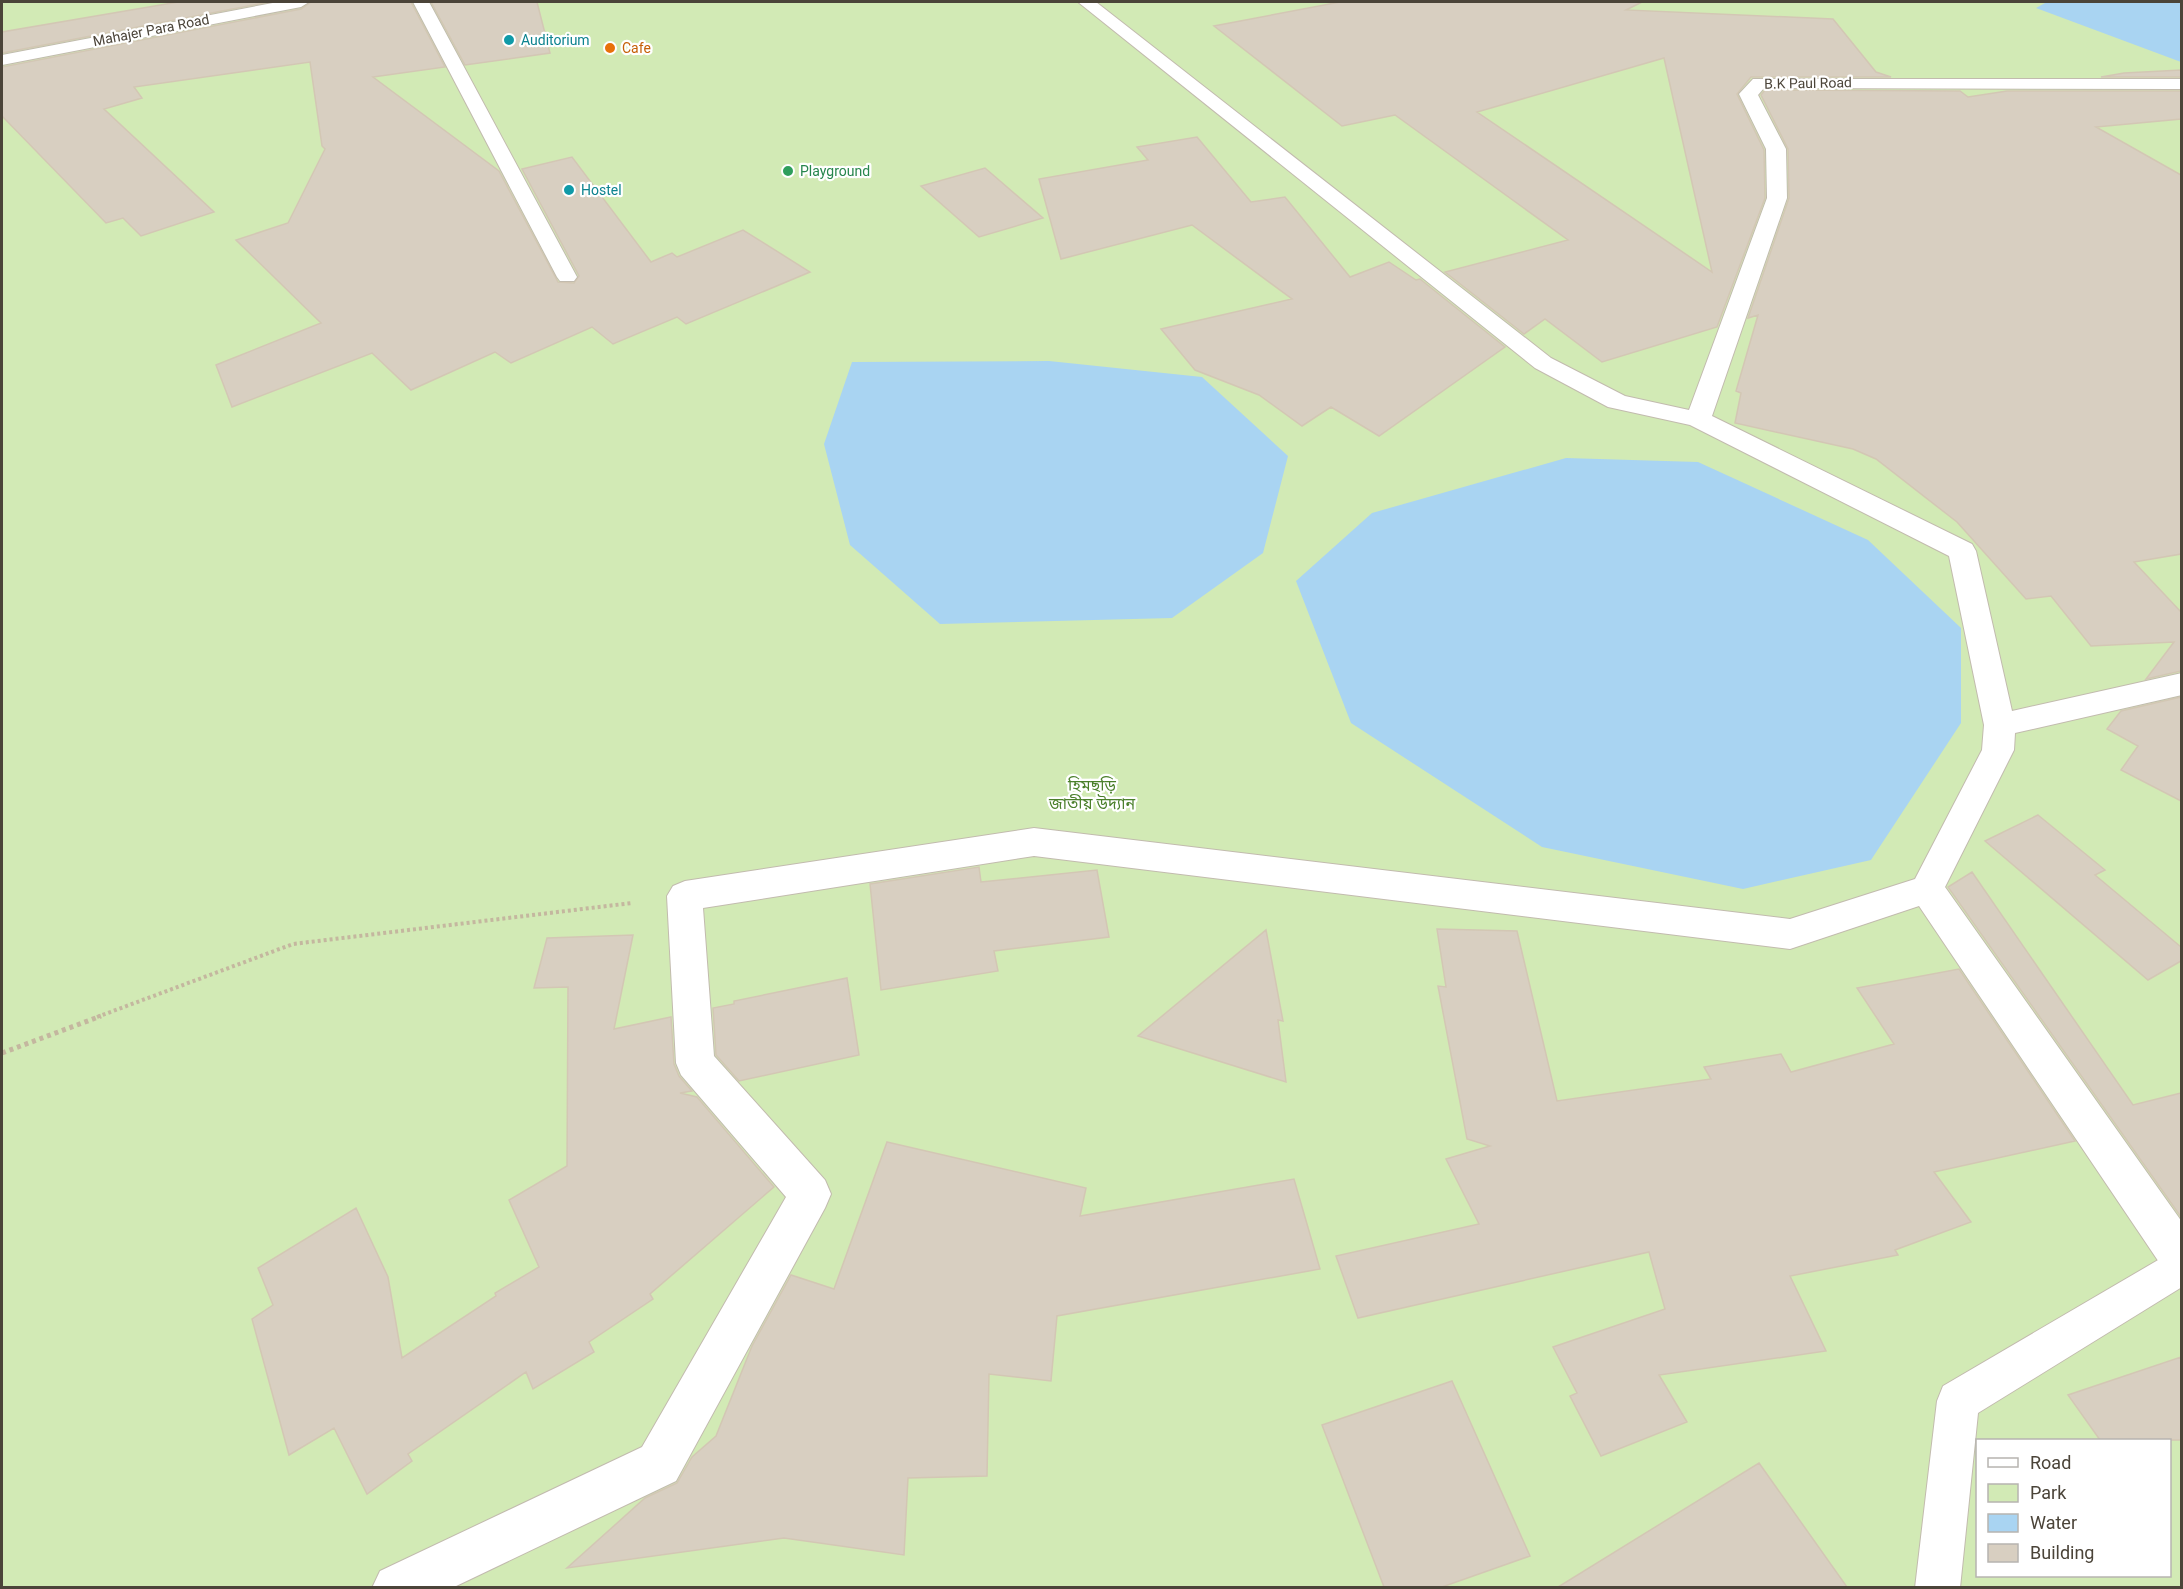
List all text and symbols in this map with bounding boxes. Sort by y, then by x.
street label: Mahajer Para Road [91,11,211,49]
place label: Auditorium [521,32,590,48]
marker: Auditorium [502,33,516,47]
place label: Cafe [622,40,651,56]
marker: Cafe [603,41,617,55]
street label: B.K Paul Road [1764,74,1852,92]
place label: Playground [800,163,870,179]
marker: Playground [781,164,795,178]
place label: Hostel [581,182,622,198]
marker: Hostel [562,183,576,197]
park label: হিমছড়ি জাতীয় উদ্যান [1048,776,1135,813]
legend [1976,1439,2171,1577]
text: Road [2030,1452,2071,1473]
text: Park [2030,1482,2067,1503]
text: Water [2030,1512,2077,1533]
text: Building [2030,1542,2094,1563]

